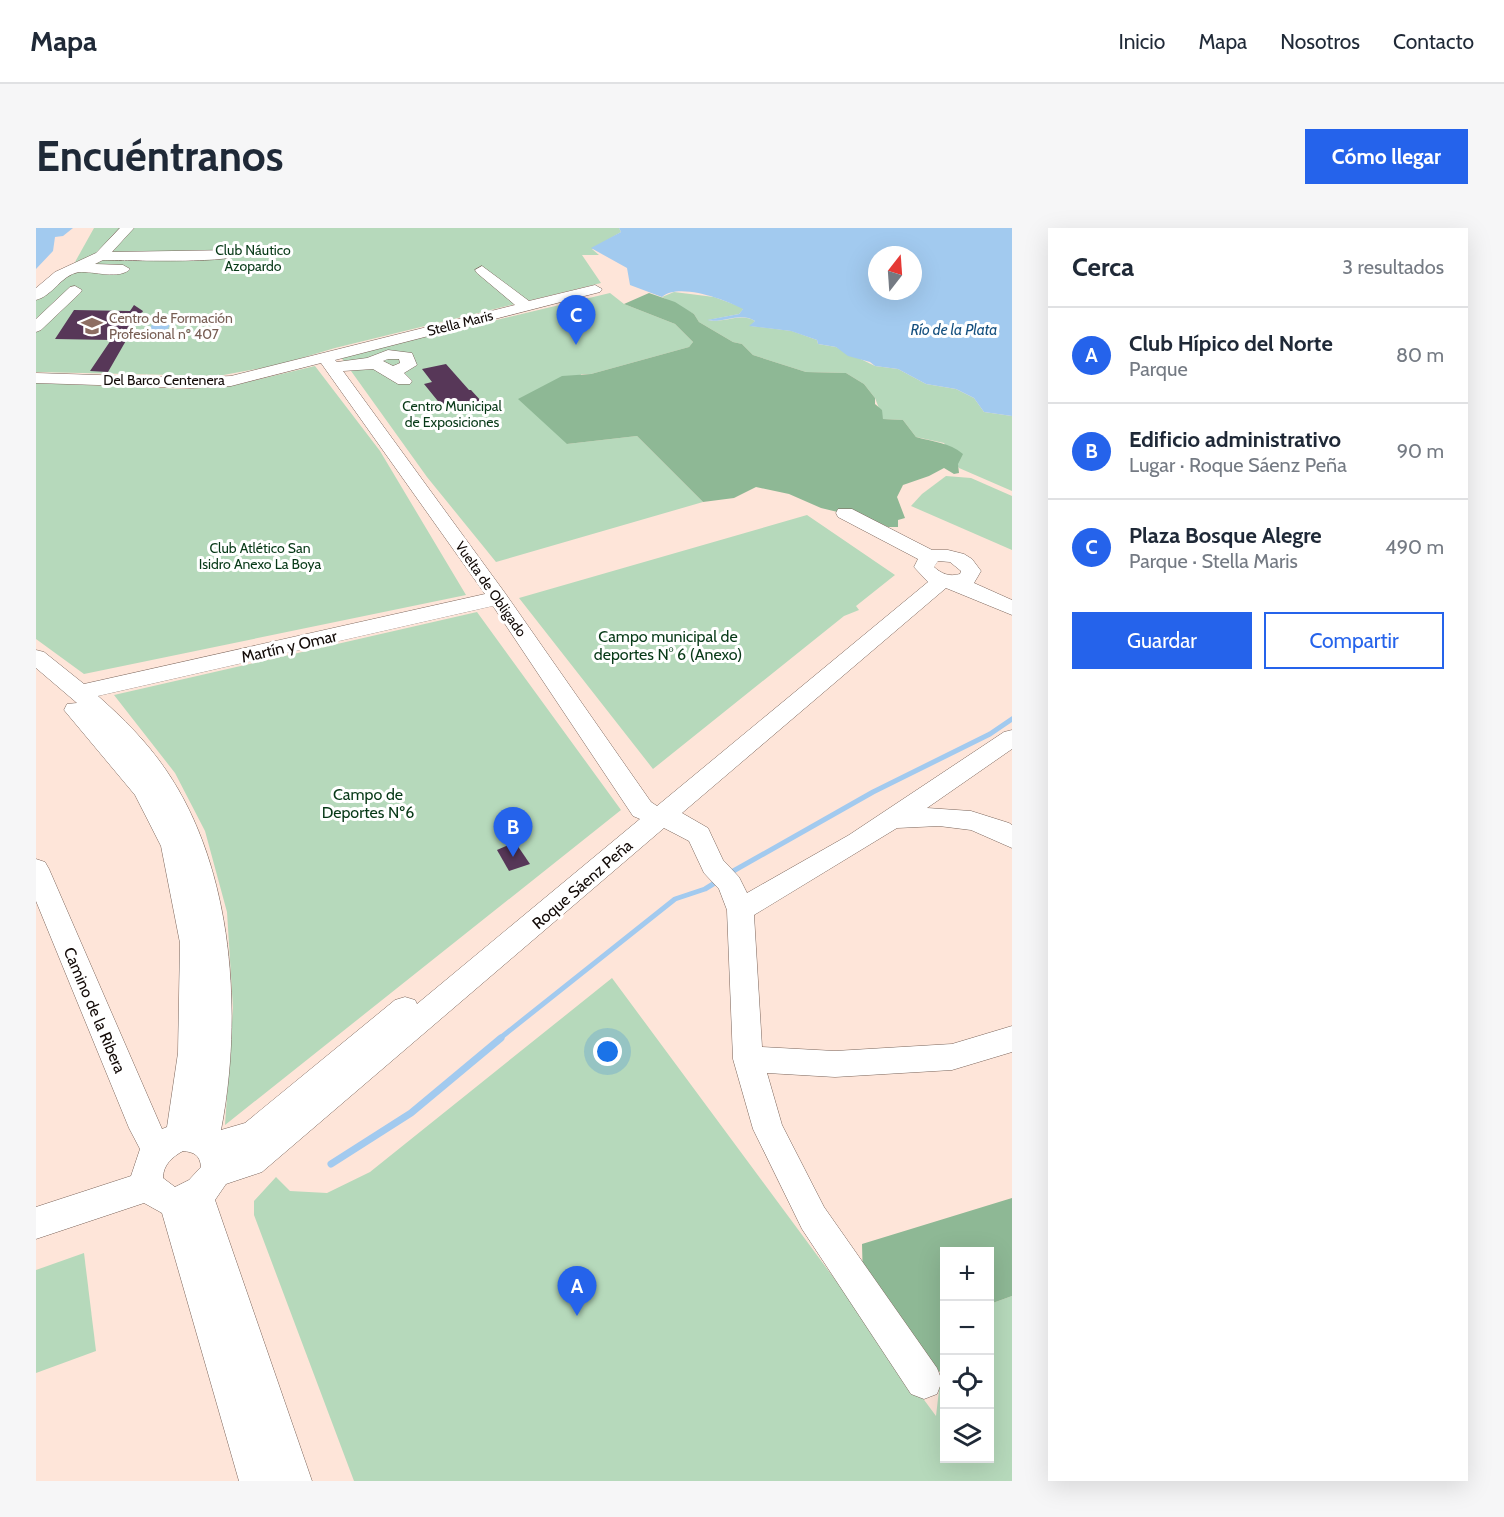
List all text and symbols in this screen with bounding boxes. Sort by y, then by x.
text: Mapa [30,24,97,58]
text: Inicio [1118,29,1165,54]
text: Mapa [1198,29,1247,54]
text: Nosotros [1280,29,1360,54]
text: Contacto [1393,29,1474,54]
button: Cómo llegar [1305,129,1468,184]
text: Encuéntranos [36,130,284,182]
park label: Club Náutico Azopardo [215,241,291,275]
north arrow [868,246,922,300]
text: Cerca [1072,251,1134,283]
text: 3 resultados [1342,255,1444,279]
pin: C [556,296,596,345]
street label: Stella Maris [425,306,495,340]
place label: Centro de Formación Profesional nº 407 [109,309,233,343]
school or university icon: Centro de Formación Profesional nº 407 [80,314,104,338]
water label: Río de la Plata [911,321,997,339]
text: Club Hípico del Norte [1129,330,1333,357]
text: A [1085,343,1098,367]
text: 80 m [1396,343,1444,367]
text: Parque [1129,357,1188,381]
street label: Del Barco Centenera [103,371,225,389]
park label: Centro Municipal de Exposiciones [402,397,502,431]
text: Edificio administrativo [1129,426,1341,453]
text: B [1085,439,1098,463]
text: 90 m [1397,439,1444,463]
text: Lugar · Roque Sáenz Peña [1129,453,1347,477]
text: Plaza Bosque Alegre [1129,522,1322,549]
text: C [1085,535,1098,559]
text: 490 m [1385,535,1444,559]
street label: Vuelta de Obligado [451,538,531,640]
park label: Club Atlético San Isidro Anexo La Boya [199,539,321,573]
text: Parque · Stella Maris [1129,549,1298,573]
button: Guardar [1072,612,1252,669]
button: Compartir [1264,612,1444,669]
street label: Martín y Omar [239,626,340,667]
park label: Campo municipal de deportes N° 6 (Anexo) [594,627,742,664]
park label: Campo de Deportes Nº6 [322,785,414,822]
pin: B [494,808,532,857]
street label: Roque Sáenz Peña [528,836,636,933]
street label: Camino de la Ribera [59,945,130,1076]
your location [593,1037,622,1066]
map controls [940,1247,994,1463]
button: + [940,1247,994,1301]
pin: A [558,1266,596,1316]
button: − [940,1301,994,1355]
button: locate [940,1355,994,1409]
button: layers [940,1409,994,1463]

